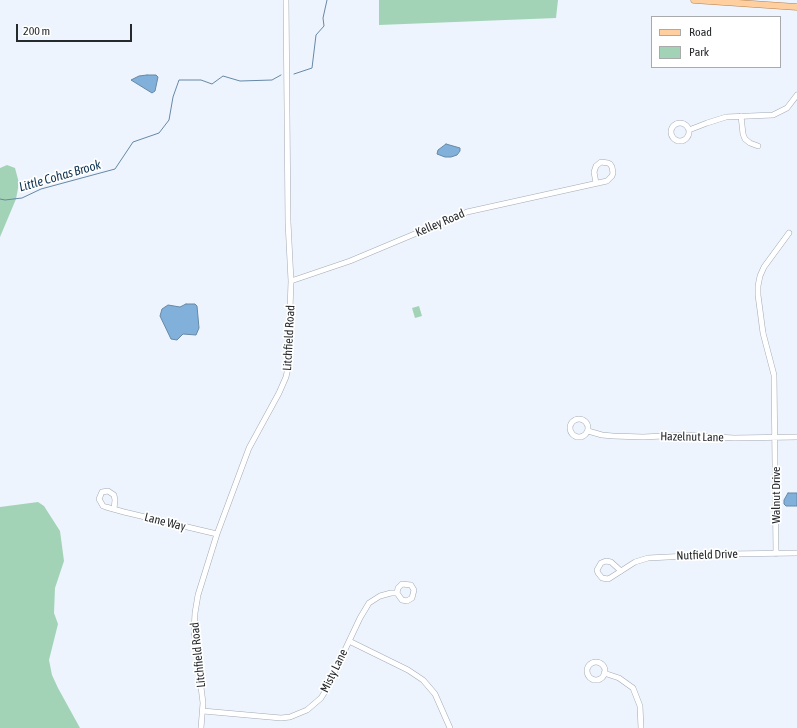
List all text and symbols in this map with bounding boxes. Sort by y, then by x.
scale bar [18,16,134,42]
legend [651,16,781,68]
text: 200 m [23,24,50,38]
text: Road [689,25,712,39]
text: Park [689,45,709,59]
water label: Little Cohas Brook [17,157,103,195]
street label: Kelley Road [413,206,467,240]
street label: Litchfield Road [280,305,298,371]
street label: Hazelnut Lane [660,429,724,445]
street label: Walnut Drive [769,466,783,524]
street label: Lane Way [143,510,187,534]
street label: Nutfield Drive [676,547,738,563]
street label: Litchfield Road [187,622,209,688]
street label: Misty Lane [317,647,351,695]

